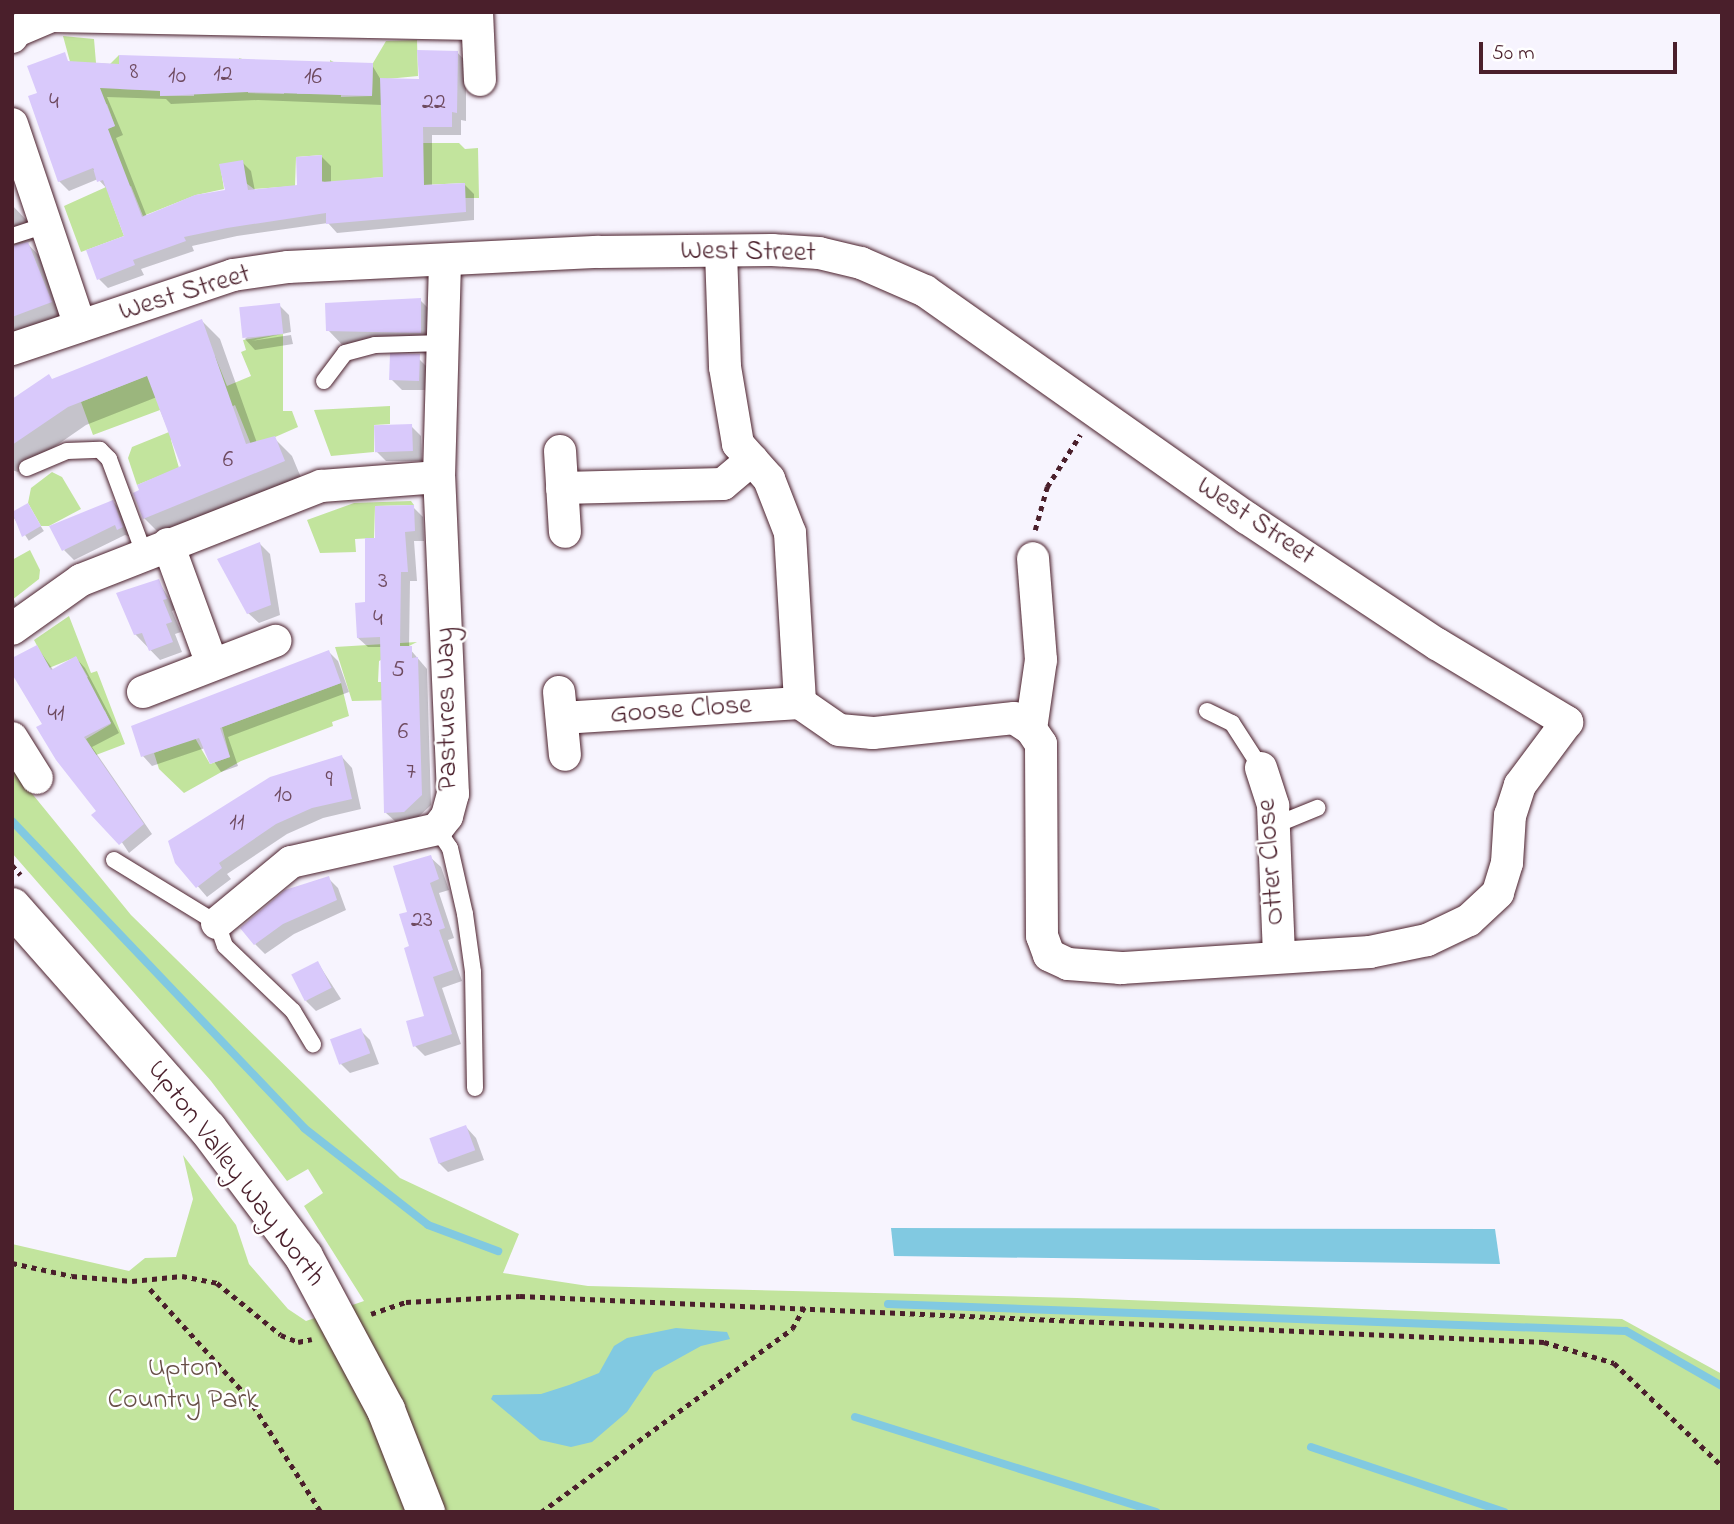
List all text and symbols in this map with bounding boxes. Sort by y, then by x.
scale bar [1482,28,1680,72]
text: 50 m [1492,39,1535,69]
house number: 8 [130,59,138,87]
house number: 12 [213,61,233,89]
house number: 10 [168,63,186,91]
house number: 16 [304,64,322,92]
house number: 4 [49,89,59,117]
house number: 22 [422,89,446,117]
street label: West Street [680,235,816,271]
street label: West Street [115,258,255,330]
house number: 6 [223,447,233,475]
street label: West Street [1189,470,1321,574]
house number: 3 [378,568,388,596]
house number: 4 [373,606,383,634]
street label: Pastures Way [430,627,466,791]
house number: 5 [391,657,405,685]
street label: Goose Close [609,689,753,733]
house number: 41 [47,701,65,729]
house number: 6 [398,719,408,747]
house number: 7 [406,759,416,787]
house number: 9 [325,767,333,795]
house number: 10 [274,782,292,810]
street label: Otter Close [1251,798,1293,926]
house number: 11 [229,810,245,838]
house number: 23 [411,907,433,935]
street label: Upton Valley Way North [139,1054,331,1294]
park label: Upton Country Park [108,1352,258,1418]

